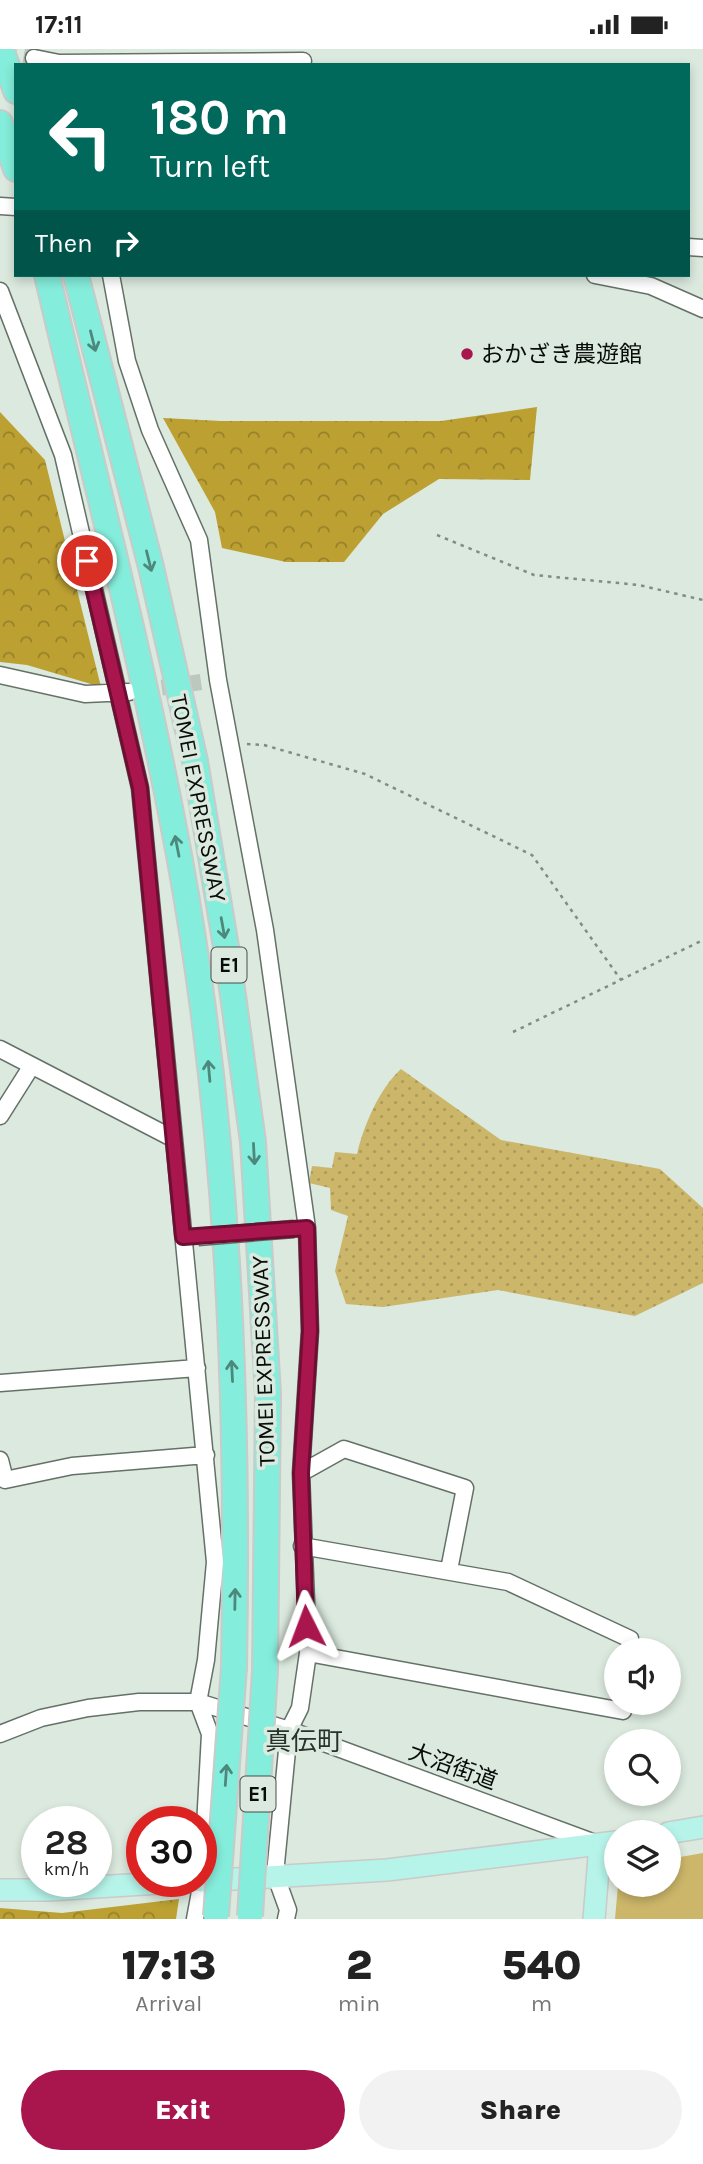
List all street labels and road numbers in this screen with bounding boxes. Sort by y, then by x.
street label: TOMEI EXPRESSWAY [165,692,232,905]
road number: E1 [212,947,246,983]
street label: TOMEI EXPRESSWAY [246,1255,281,1467]
street label: 大沼街道 [405,1738,501,1795]
road number: E1 [240,1777,276,1811]

